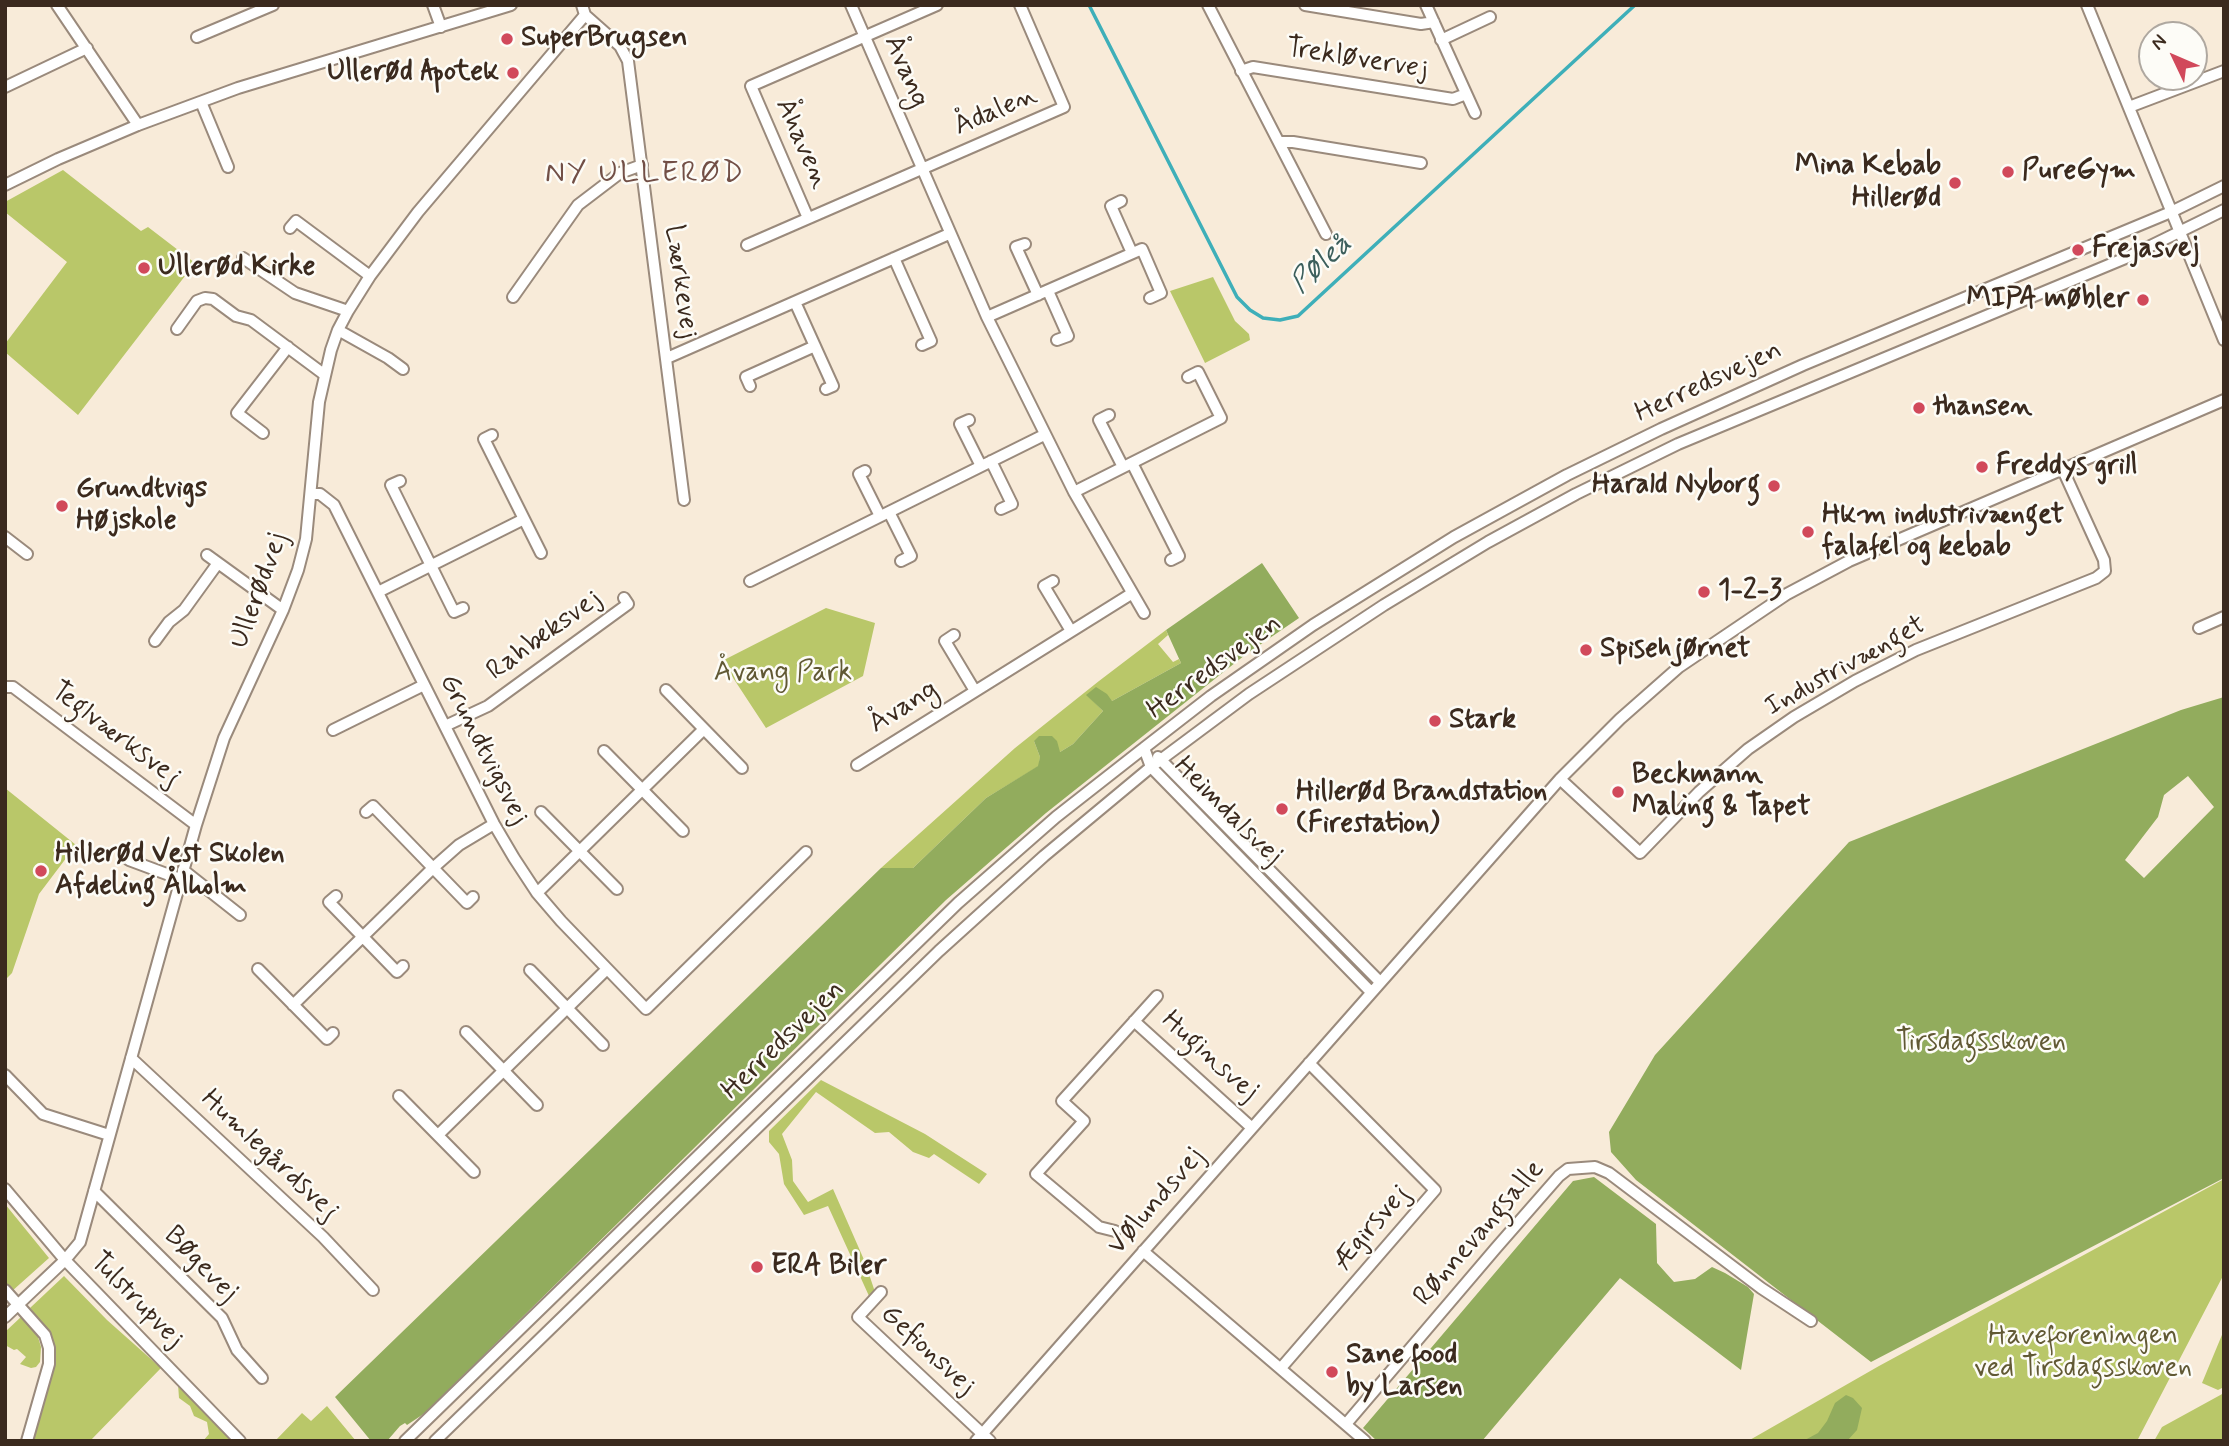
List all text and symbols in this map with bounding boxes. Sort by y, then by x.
north arrow [2138,21,2208,91]
place label: SuperBrugsen [521,22,688,56]
text: N [2146,29,2172,56]
marker: SuperBrugsen [499,31,515,47]
street label: Åvang [875,31,935,113]
street label: Trekløvervej [1284,32,1430,88]
place label: Ullerød Apotek [327,56,499,90]
marker: Ullerød Apotek [505,65,521,81]
street label: Ådalen [949,80,1043,144]
street label: Åhaven [766,94,836,194]
place label: Mina Kebab Hillerød [1795,150,1941,216]
place label: PureGym [2022,155,2136,189]
district label: NY ULLERØD [546,157,744,193]
marker: PureGym [2000,164,2016,180]
marker: Mina Kebab Hillerød [1947,175,1963,191]
street label: Lærkevej [655,223,705,341]
water label: Pøleå [1284,227,1360,303]
place label: Frejasvej [2092,233,2199,267]
marker: Frejasvej [2070,242,2086,258]
place label: Ullerød Kirke [158,251,315,285]
marker: Ullerød Kirke [136,260,152,276]
place label: MIPA møbler [1967,283,2129,317]
marker: MIPA møbler [2135,292,2151,308]
street label: Herredsvejen [1630,334,1788,432]
place label: thansen [1933,391,2032,425]
marker: thansen [1911,400,1927,416]
place label: Freddys grill [1996,450,2137,484]
marker: Freddys grill [1974,459,1990,475]
place label: Harald Nyborg [1592,469,1760,503]
place label: Grundtvigs Højskole [76,473,207,539]
marker: Harald Nyborg [1766,478,1782,494]
marker: Grundtvigs Højskole [54,498,70,514]
place label: Hkm industrivænget falafel og kebab [1822,499,2064,565]
marker: Hkm industrivænget falafel og kebab [1800,524,1816,540]
street label: Ullerødvej [224,528,296,654]
place label: 1-2-3 [1718,575,1782,609]
street label: Rahbeksvej [481,583,609,689]
marker: 1-2-3 [1696,584,1712,600]
street label: Herredsvejen [1141,608,1289,728]
street label: Industrivænget [1760,609,1932,725]
place label: Spisehjørnet [1600,633,1750,667]
marker: Spisehjørnet [1578,642,1594,658]
park label: Åvang Park [714,657,852,691]
street label: Grundtvigsvej [431,669,535,831]
street label: Åvang [863,674,945,742]
street label: Teglværksvej [43,675,187,795]
place label: Stark [1449,704,1516,738]
marker: Stark [1427,713,1443,729]
street label: Heimdalsvej [1165,750,1289,874]
place label: Beckmann Maling & Tapet [1632,759,1810,825]
place label: Hillerød Brandstation (Firestation) [1296,776,1547,842]
marker: Beckmann Maling & Tapet [1610,784,1626,800]
marker: Hillerød Brandstation (Firestation) [1274,801,1290,817]
place label: Hillerød Vest Skolen Afdeling Ålholm [55,838,285,904]
marker: Hillerød Vest Skolen Afdeling Ålholm [33,863,49,879]
street label: Herredsvejen [715,974,853,1108]
street label: Huginsvej [1153,1005,1265,1109]
park label: Tirsdagsskoven [1896,1026,2066,1060]
street label: Humlegårdsvej [193,1083,345,1229]
street label: Vølundsvej [1101,1141,1213,1263]
street label: Rønnevangsalle [1407,1154,1553,1314]
street label: Ægirsvej [1326,1178,1418,1278]
street label: Bøgevej [156,1220,244,1310]
street label: Tulstrupvej [82,1246,190,1356]
place label: ERA Biler [771,1250,886,1284]
marker: ERA Biler [749,1259,765,1275]
street label: Gefionsvej [872,1298,982,1404]
park label: Haveforeningen ved Tirsdagsskoven [1974,1320,2192,1386]
place label: Sane food by Larsen [1346,1339,1463,1405]
marker: Sane food by Larsen [1324,1364,1340,1380]

